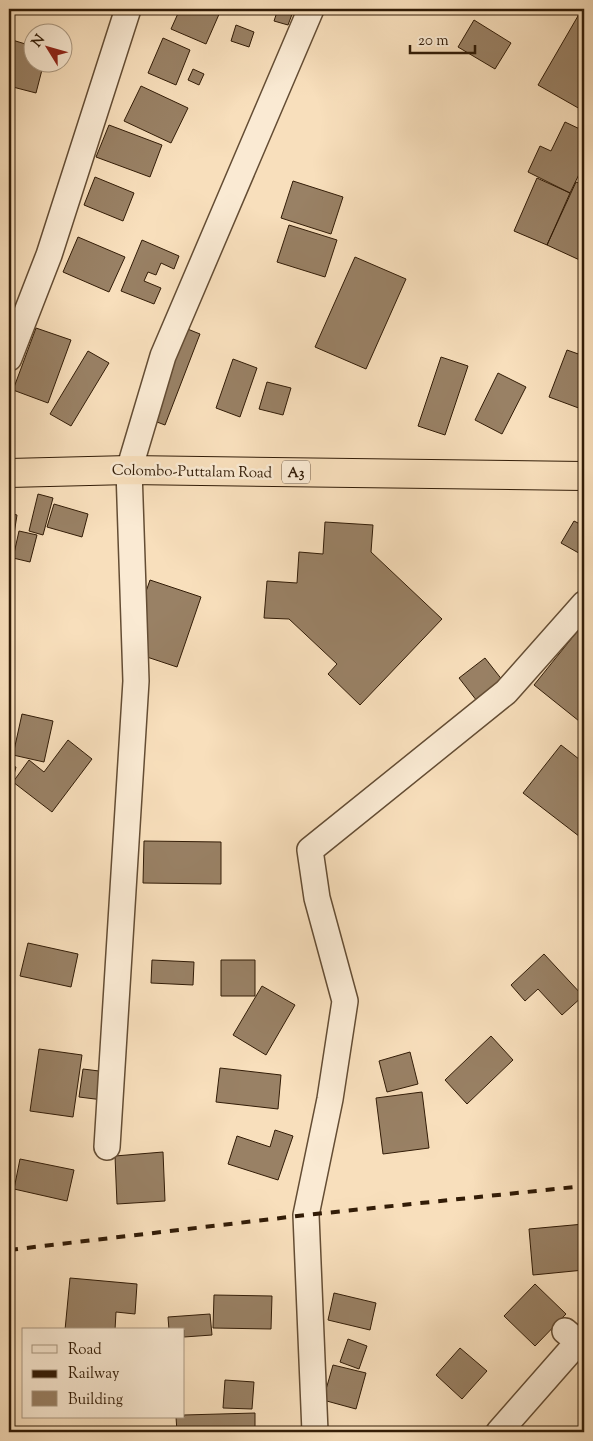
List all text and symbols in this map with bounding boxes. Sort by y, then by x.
north arrow [22,22,72,72]
scale bar [410,22,476,54]
text: N [28,31,51,52]
text: 20 m [418,31,449,52]
street label: Colombo-Puttalam Road [112,461,273,484]
road number: A3 [282,461,310,484]
legend [22,1328,185,1418]
text: Road [68,1340,102,1361]
text: Railway [68,1364,120,1385]
text: Building [68,1390,123,1411]

